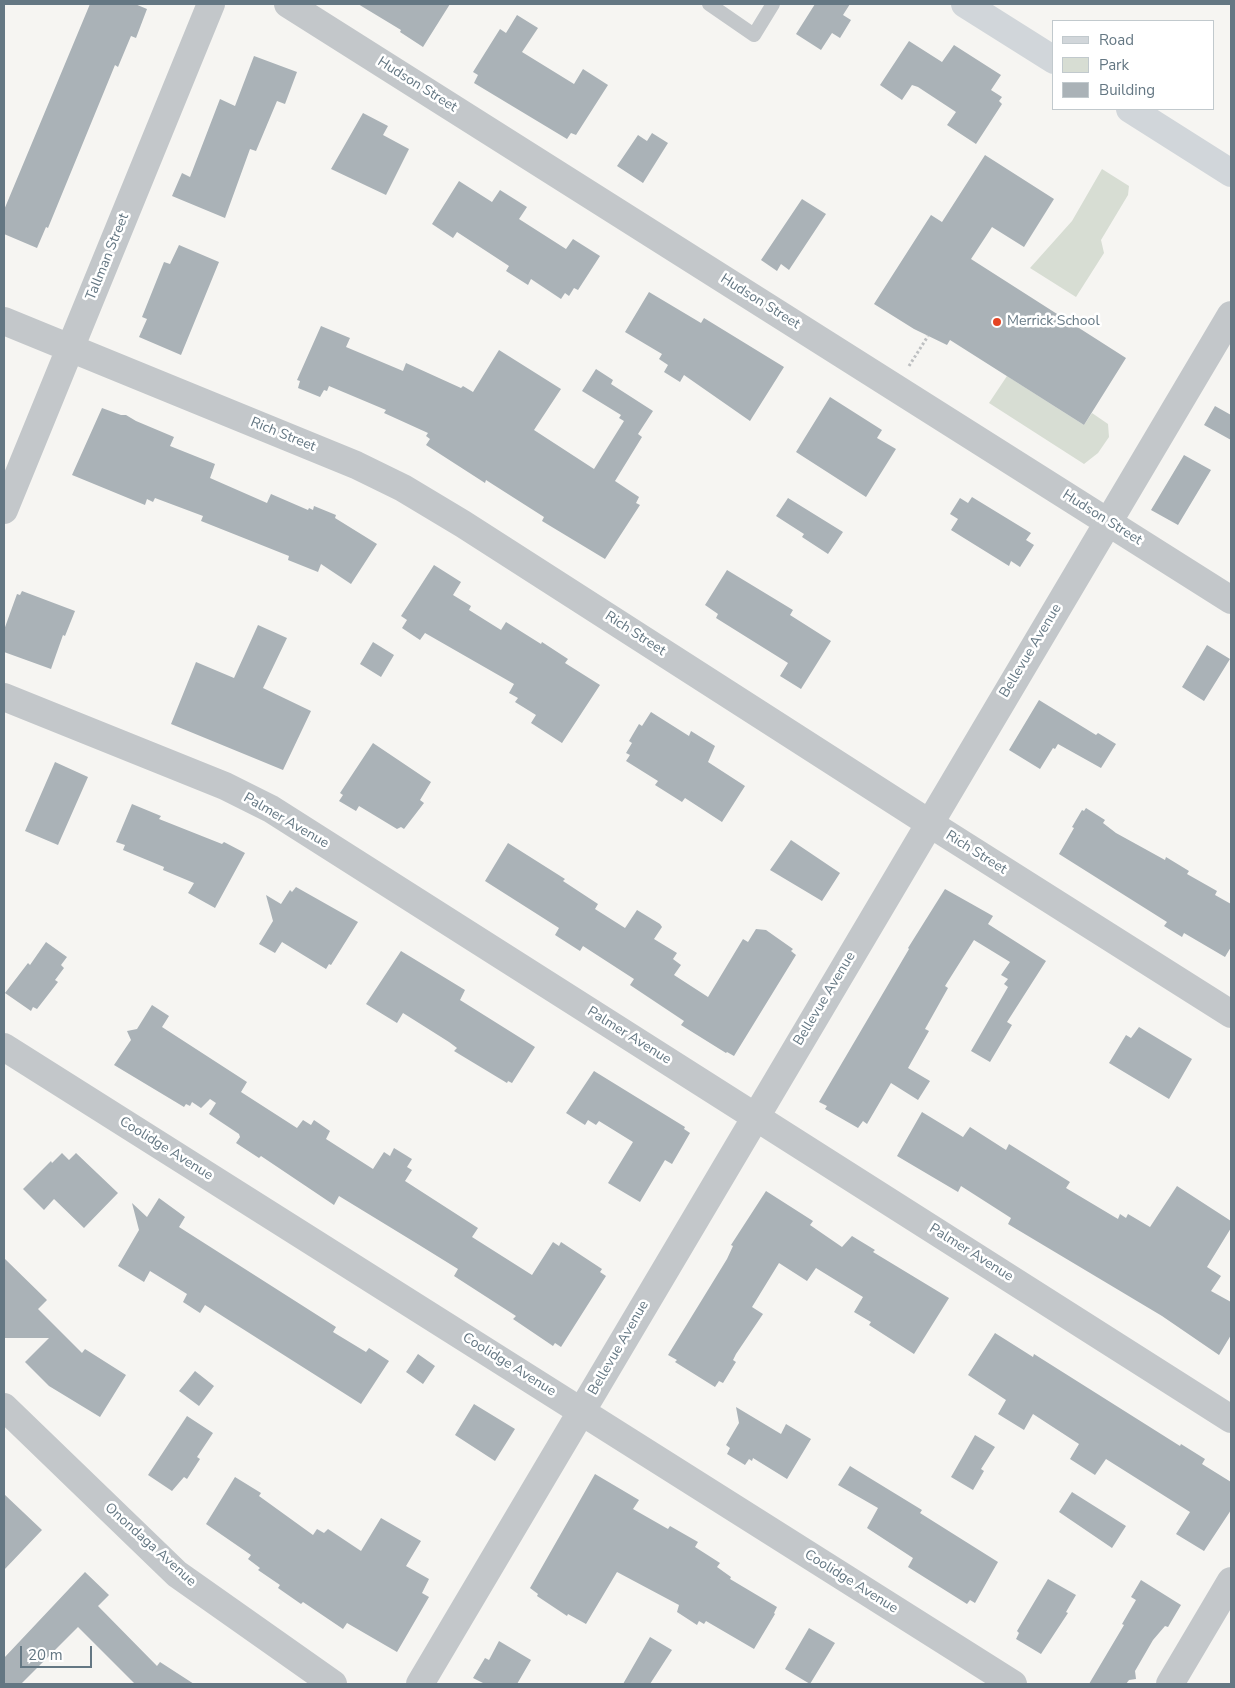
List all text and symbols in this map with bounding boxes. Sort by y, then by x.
legend [1052,20,1215,110]
text: Road [1099,30,1134,50]
street label: Hudson Street [374,54,460,116]
text: Park [1099,55,1129,75]
text: Building [1099,80,1155,100]
street label: Tallman Street [83,211,133,303]
street label: Hudson Street [717,271,803,333]
place label: Merrick School [1007,314,1100,330]
marker: Merrick School [991,316,1003,328]
street label: Rich Street [248,414,318,456]
street label: Hudson Street [1059,487,1145,549]
street label: Bellevue Avenue [996,601,1066,701]
street label: Rich Street [602,608,668,660]
street label: Palmer Avenue [240,790,332,852]
street label: Rich Street [942,828,1010,878]
street label: Bellevue Avenue [790,949,860,1049]
street label: Palmer Avenue [584,1003,674,1069]
street label: Coolidge Avenue [116,1114,216,1184]
street label: Palmer Avenue [926,1220,1016,1286]
street label: Bellevue Avenue [585,1298,653,1398]
street label: Coolidge Avenue [459,1330,559,1400]
street label: Onondaga Avenue [101,1500,199,1590]
street label: Coolidge Avenue [801,1547,901,1617]
scale bar [22,1636,95,1668]
text: 20 m [28,1645,63,1665]

